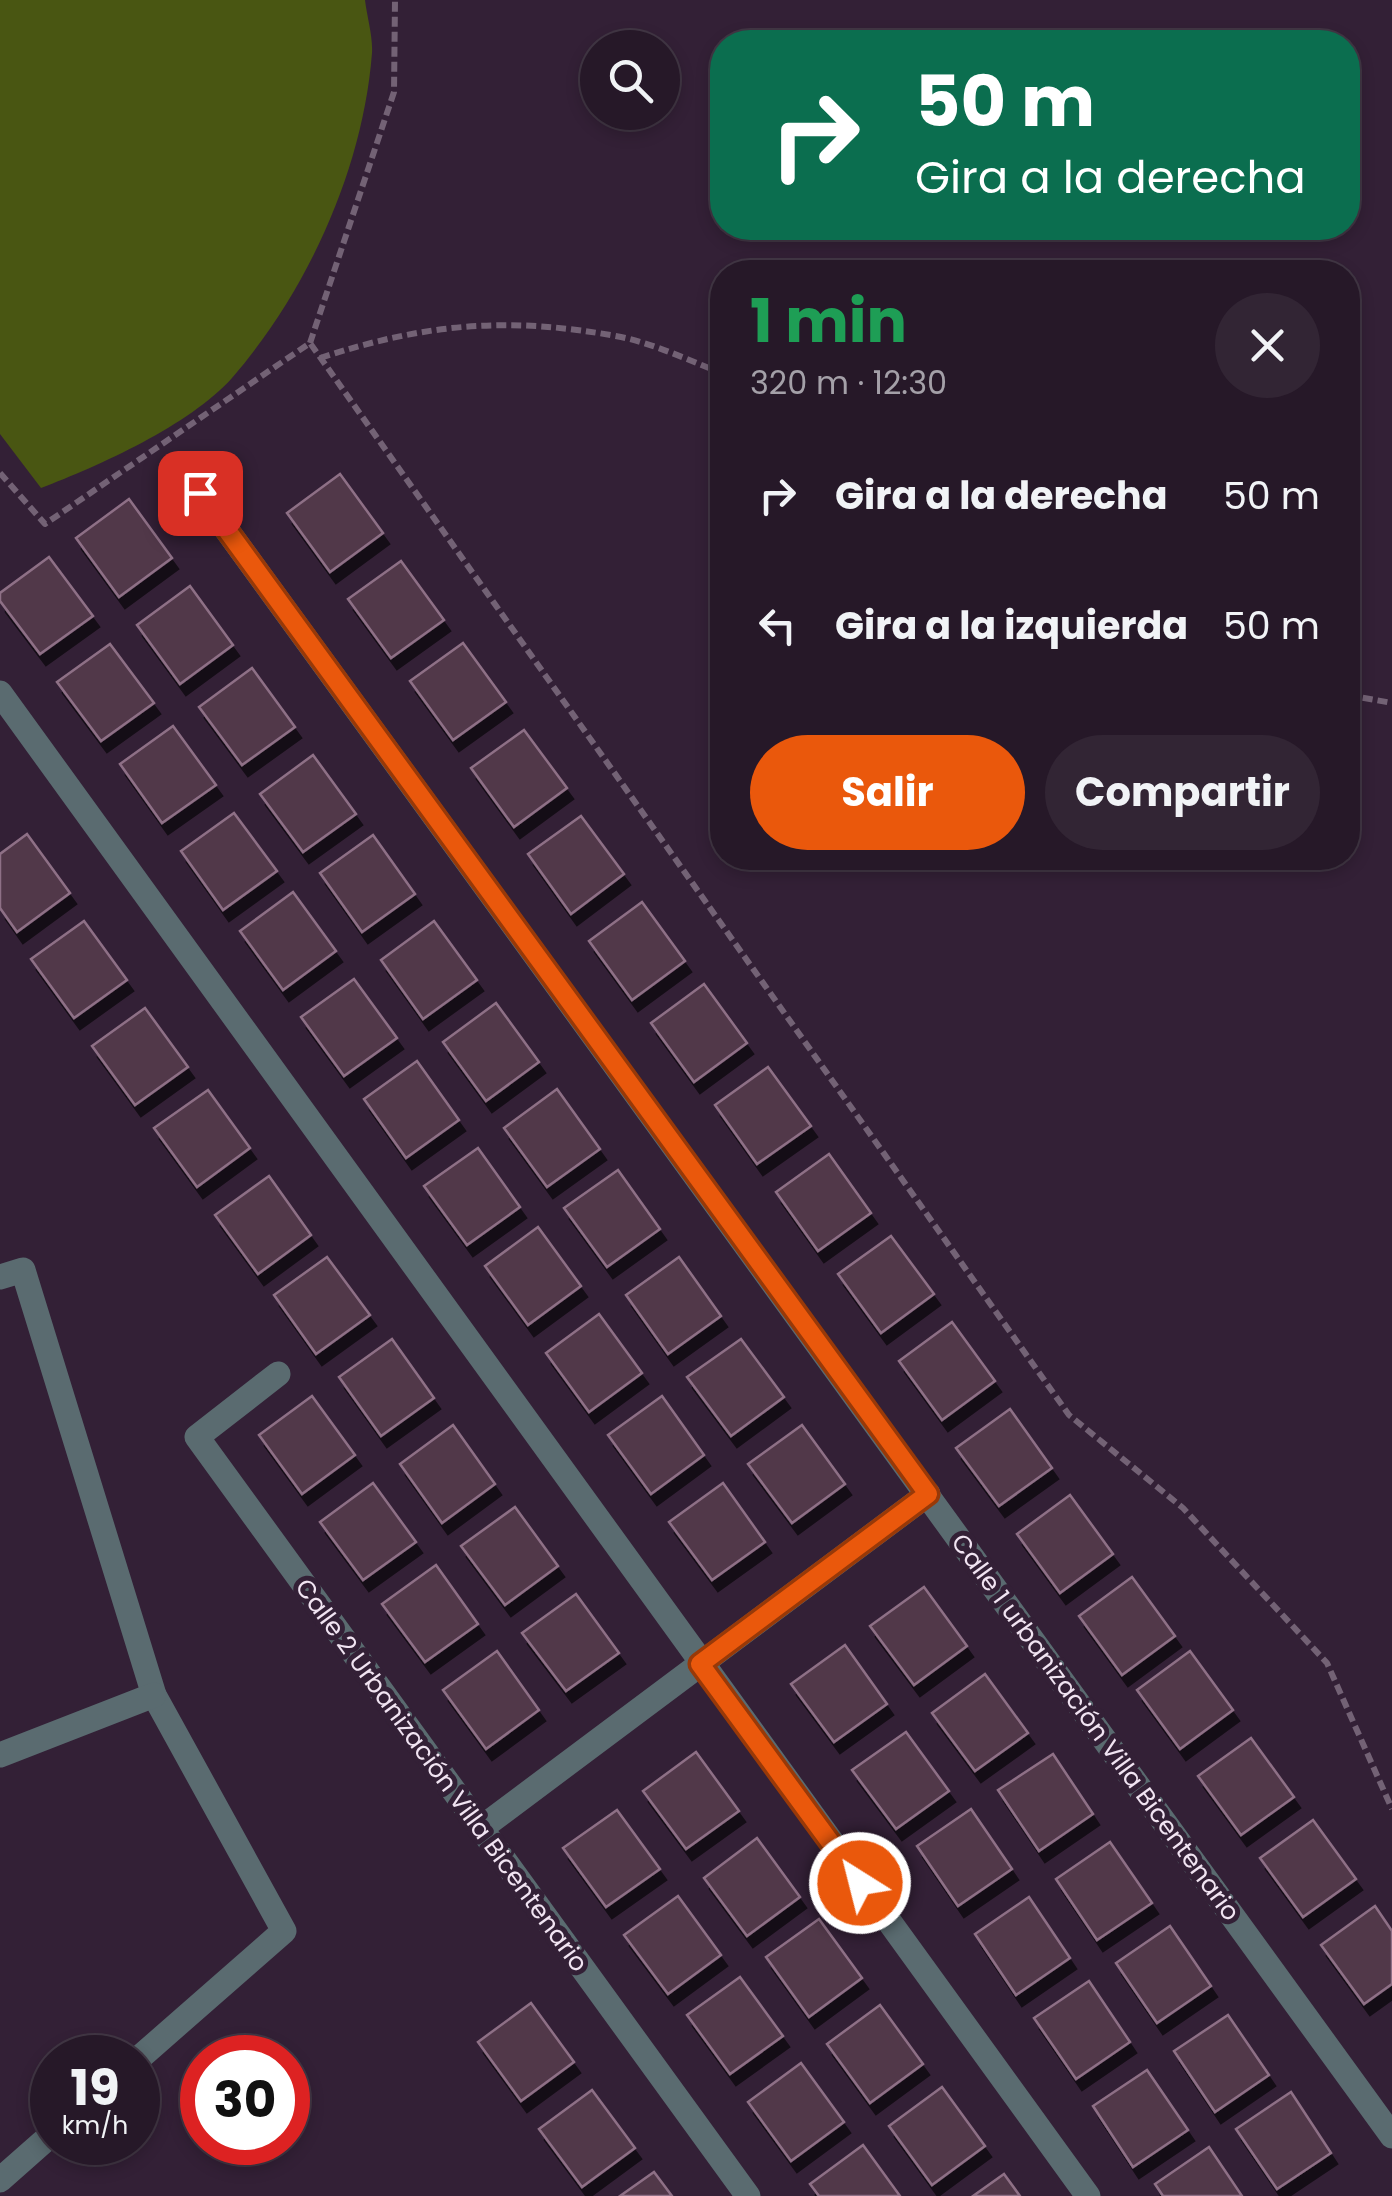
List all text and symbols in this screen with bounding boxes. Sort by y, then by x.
map controls [580,30,680,130]
button: search [580,30,680,130]
text: 50 m [915,52,1095,151]
icon: right [750,70,880,200]
text: Gira a la derecha [915,146,1306,209]
text: 1 min [750,279,907,363]
button: close [1215,293,1320,398]
text: 320 m · 12:30 [750,360,947,405]
pin [158,451,243,536]
icon: arrive [173,466,228,521]
icon: right [750,468,805,523]
text: Gira a la derecha [835,469,1168,522]
text: 50 m [1223,469,1320,522]
icon: left [750,598,805,653]
text: Gira a la izquierda [835,599,1188,652]
text: 50 m [1223,599,1320,652]
button: Salir [750,735,1025,850]
button: Compartir [1045,735,1320,850]
street label: Calle 1 urbanización Villa Bicentenario [943,1527,1248,1928]
street label: Calle 2 Urbanización Villa Bicentenario [287,1572,596,1979]
position arrow [808,1831,912,1935]
speed limit sign: 30 [180,2035,310,2165]
text: 19 [70,2052,120,2123]
text: km/h [62,2108,128,2143]

